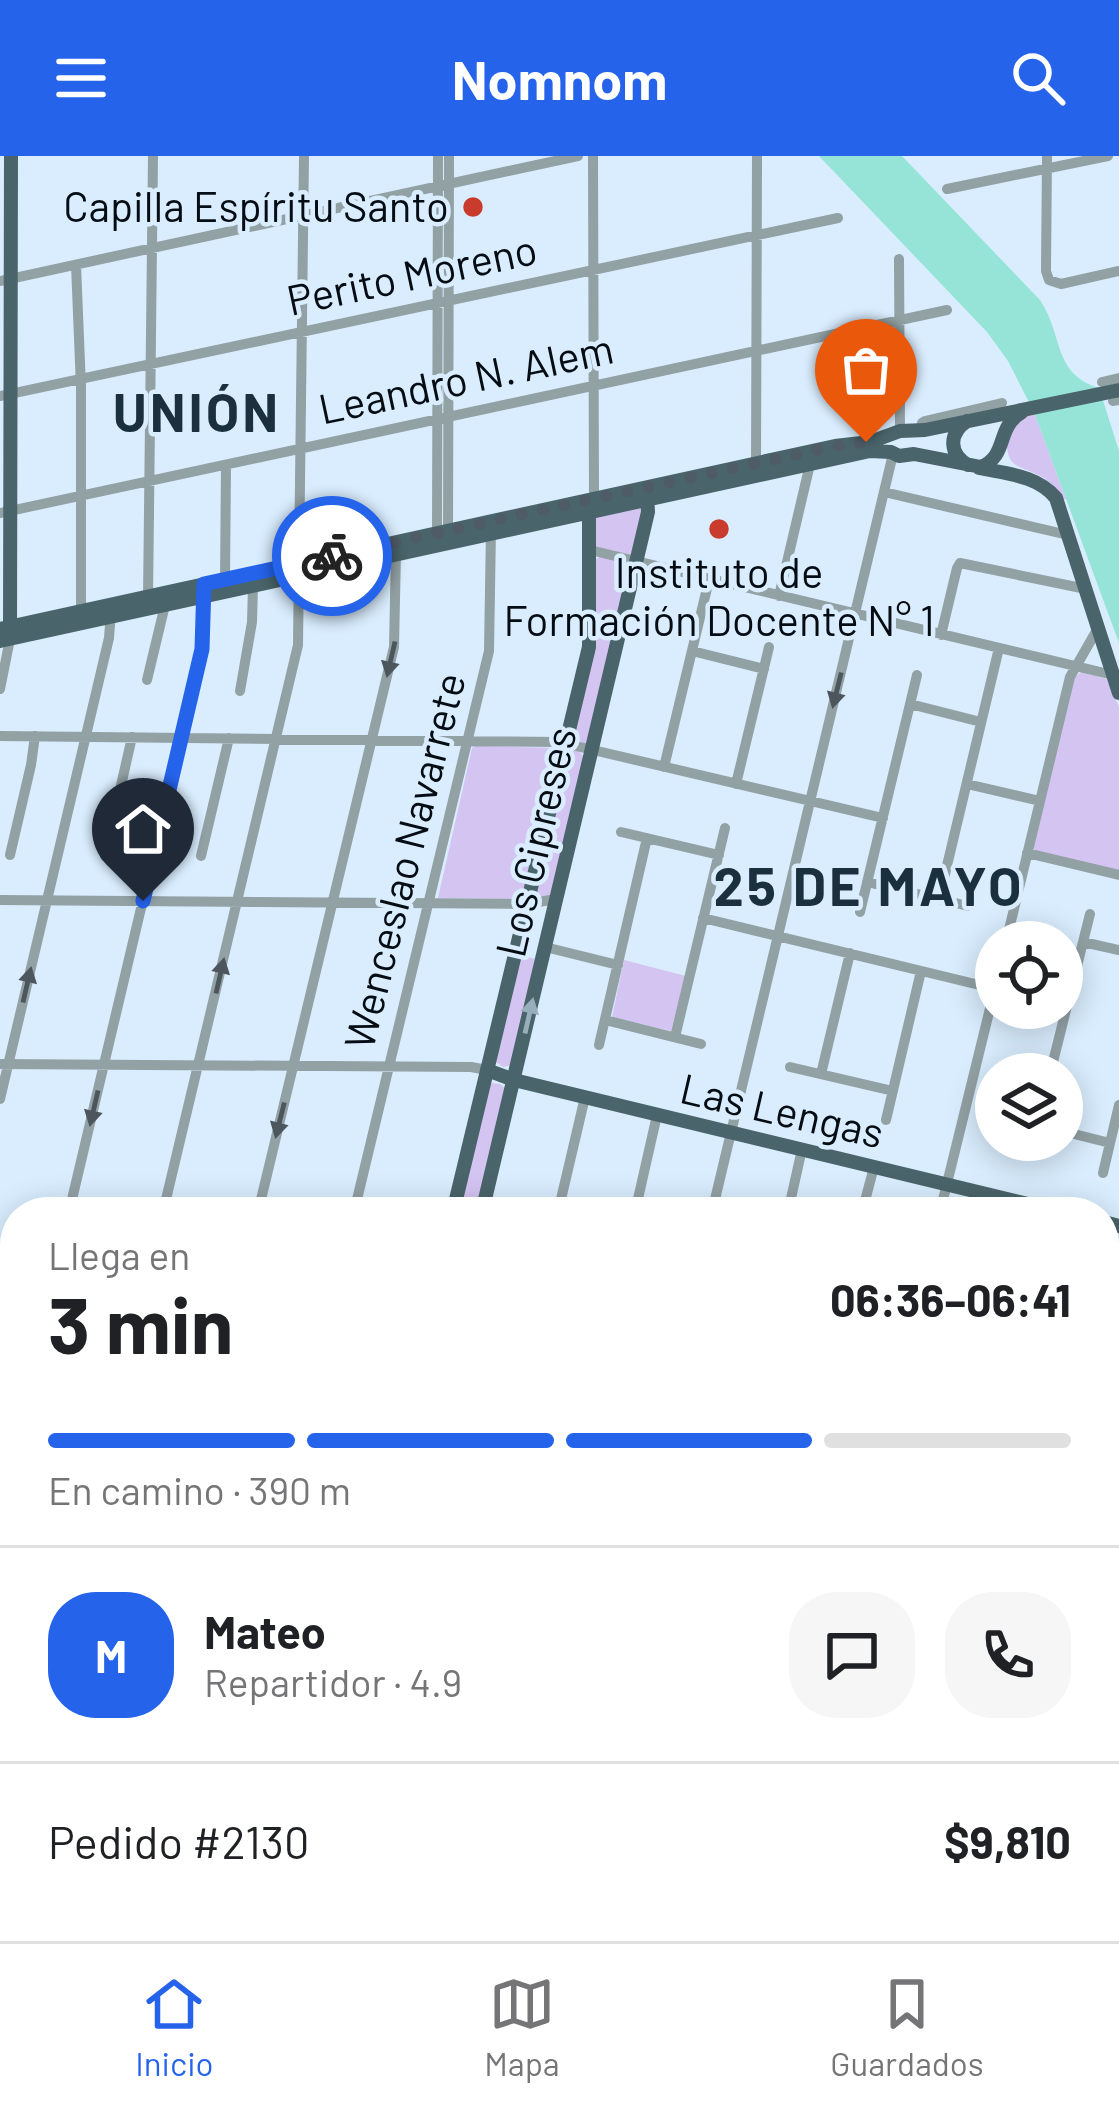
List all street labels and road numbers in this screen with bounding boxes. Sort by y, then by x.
street label: Perito Moreno [282,222,541,324]
street label: Leandro N. Alem [314,321,617,433]
street label: Wenceslao Navarrete [332,667,474,1054]
street label: Los Cipreses [483,722,586,962]
street label: Las Lengas [676,1061,889,1158]

